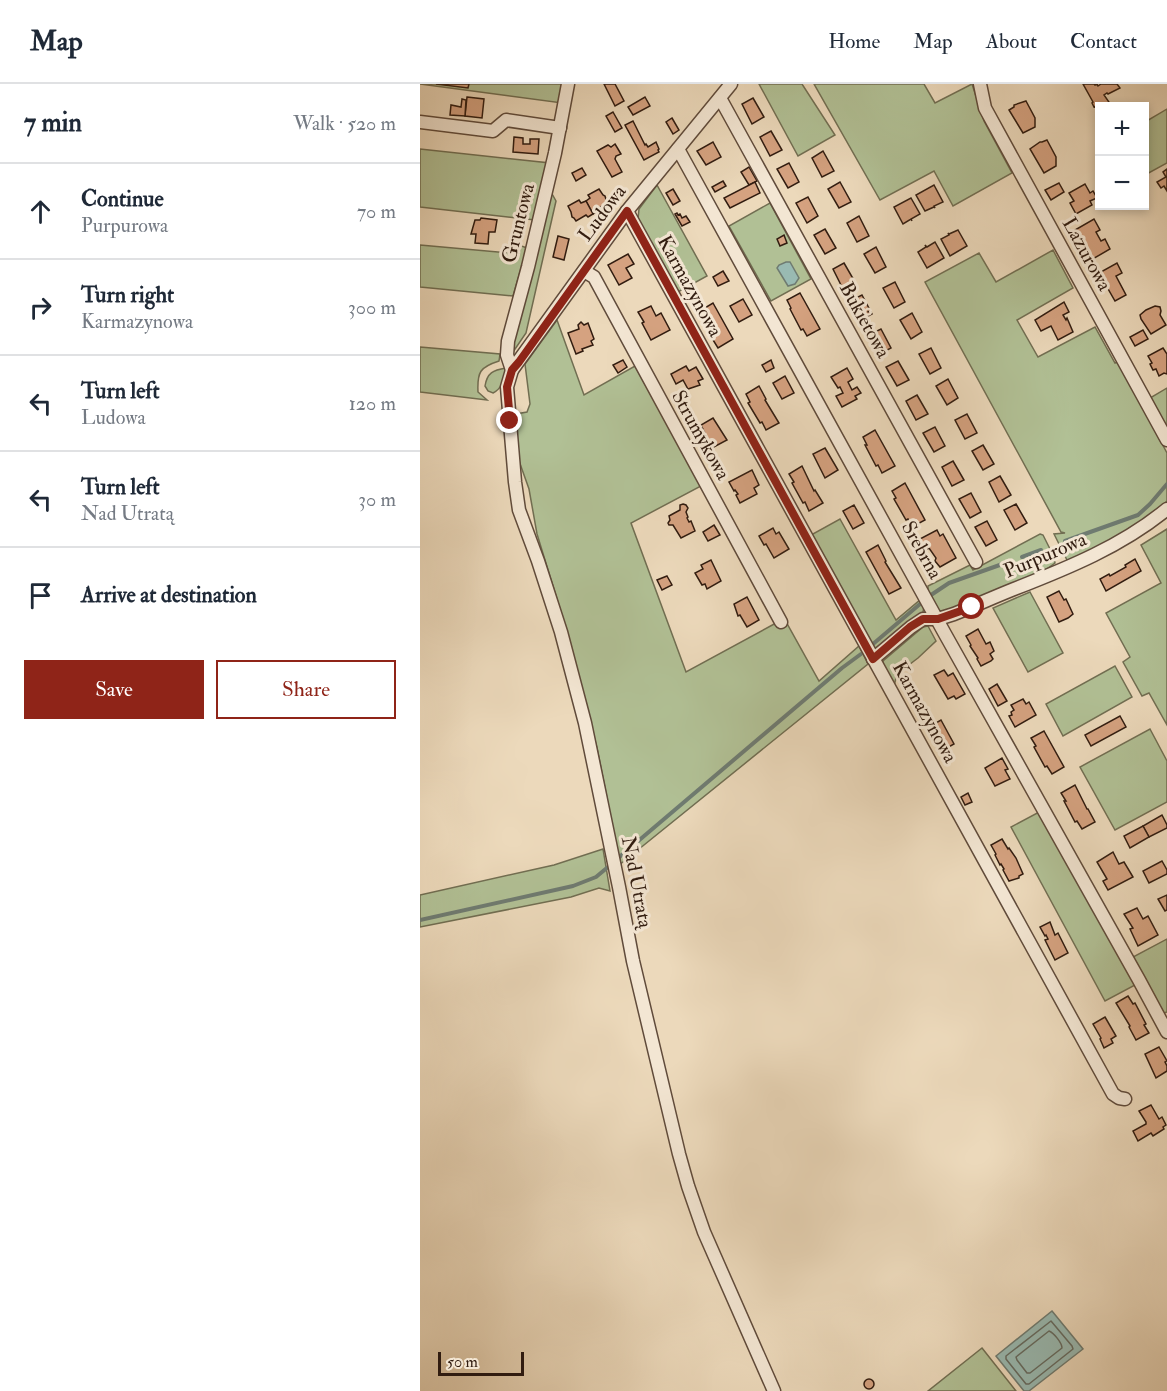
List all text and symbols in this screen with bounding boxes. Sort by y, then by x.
text: Map [30,24,83,59]
text: Home [828,28,880,55]
text: Map [913,28,953,55]
text: About [986,28,1037,55]
text: Contact [1070,28,1137,55]
map controls [1095,102,1149,210]
button: + [1095,102,1149,156]
text: 7 min [24,107,82,139]
text: Walk · 520 m [293,111,396,136]
button: − [1095,156,1149,210]
street label: Ludowa [573,179,632,246]
street label: Gruntowa [496,180,540,265]
text: Continue [81,185,164,213]
icon: ahead [24,195,57,228]
text: 70 m [357,199,396,224]
text: Purpurowa [81,213,168,238]
street label: Lazurowa [1057,213,1118,296]
street label: Karmazynowa [652,231,728,342]
street label: Bukietowa [834,278,896,363]
text: Turn right [81,281,174,309]
icon: right [24,291,57,324]
text: 300 m [348,295,396,320]
text: Karmazynowa [81,309,193,334]
text: Turn left [81,377,160,405]
street label: Strumykowa [666,386,736,485]
icon: left [24,387,57,420]
text: 120 m [349,391,396,416]
text: Ludowa [81,405,146,430]
route end [496,407,522,433]
text: Turn left [81,473,160,501]
icon: left [24,483,57,516]
text: 30 m [358,487,396,512]
text: Nad Utratą [81,501,174,526]
street label: Srebrna [896,517,948,584]
street label: Purpurowa [1000,526,1091,584]
icon: arrive [24,579,57,612]
text: Arrive at destination [81,581,257,609]
route start [958,593,984,619]
street label: Karmazynowa [887,657,963,768]
button: Save [24,660,204,719]
button: Share [216,660,396,719]
street label: Nad Utratą [616,834,658,932]
scale bar [438,1349,524,1376]
text: 50 m [447,1352,478,1372]

